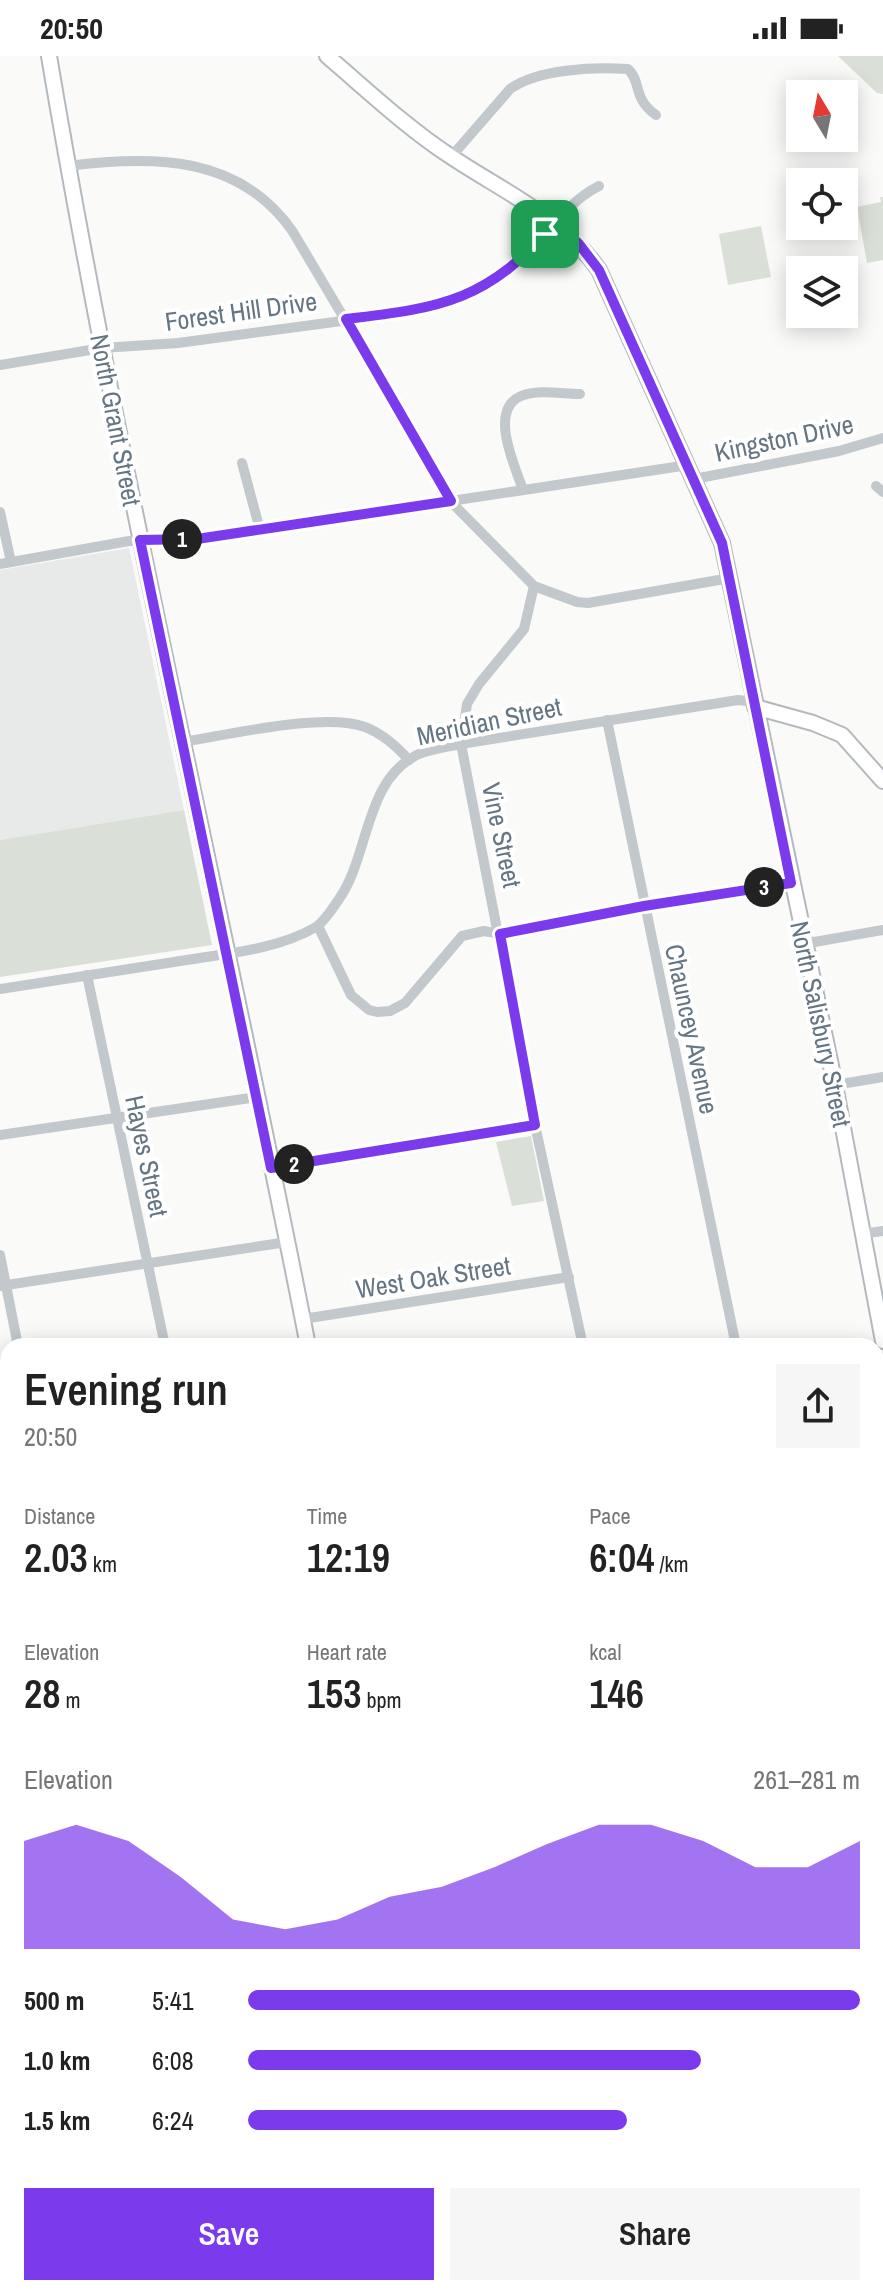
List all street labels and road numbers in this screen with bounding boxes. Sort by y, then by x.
street label: Forest Hill Drive [163,283,319,339]
street label: North Grant Street [82,331,150,509]
street label: Kingston Drive [711,406,857,470]
street label: Meridian Street [413,689,565,753]
street label: Vine Street [474,779,530,891]
street label: North Salisbury Street [782,918,860,1130]
street label: Chauncey Avenue [657,941,727,1117]
street label: Hayes Street [117,1092,177,1220]
street label: West Oak Street [353,1247,513,1306]

